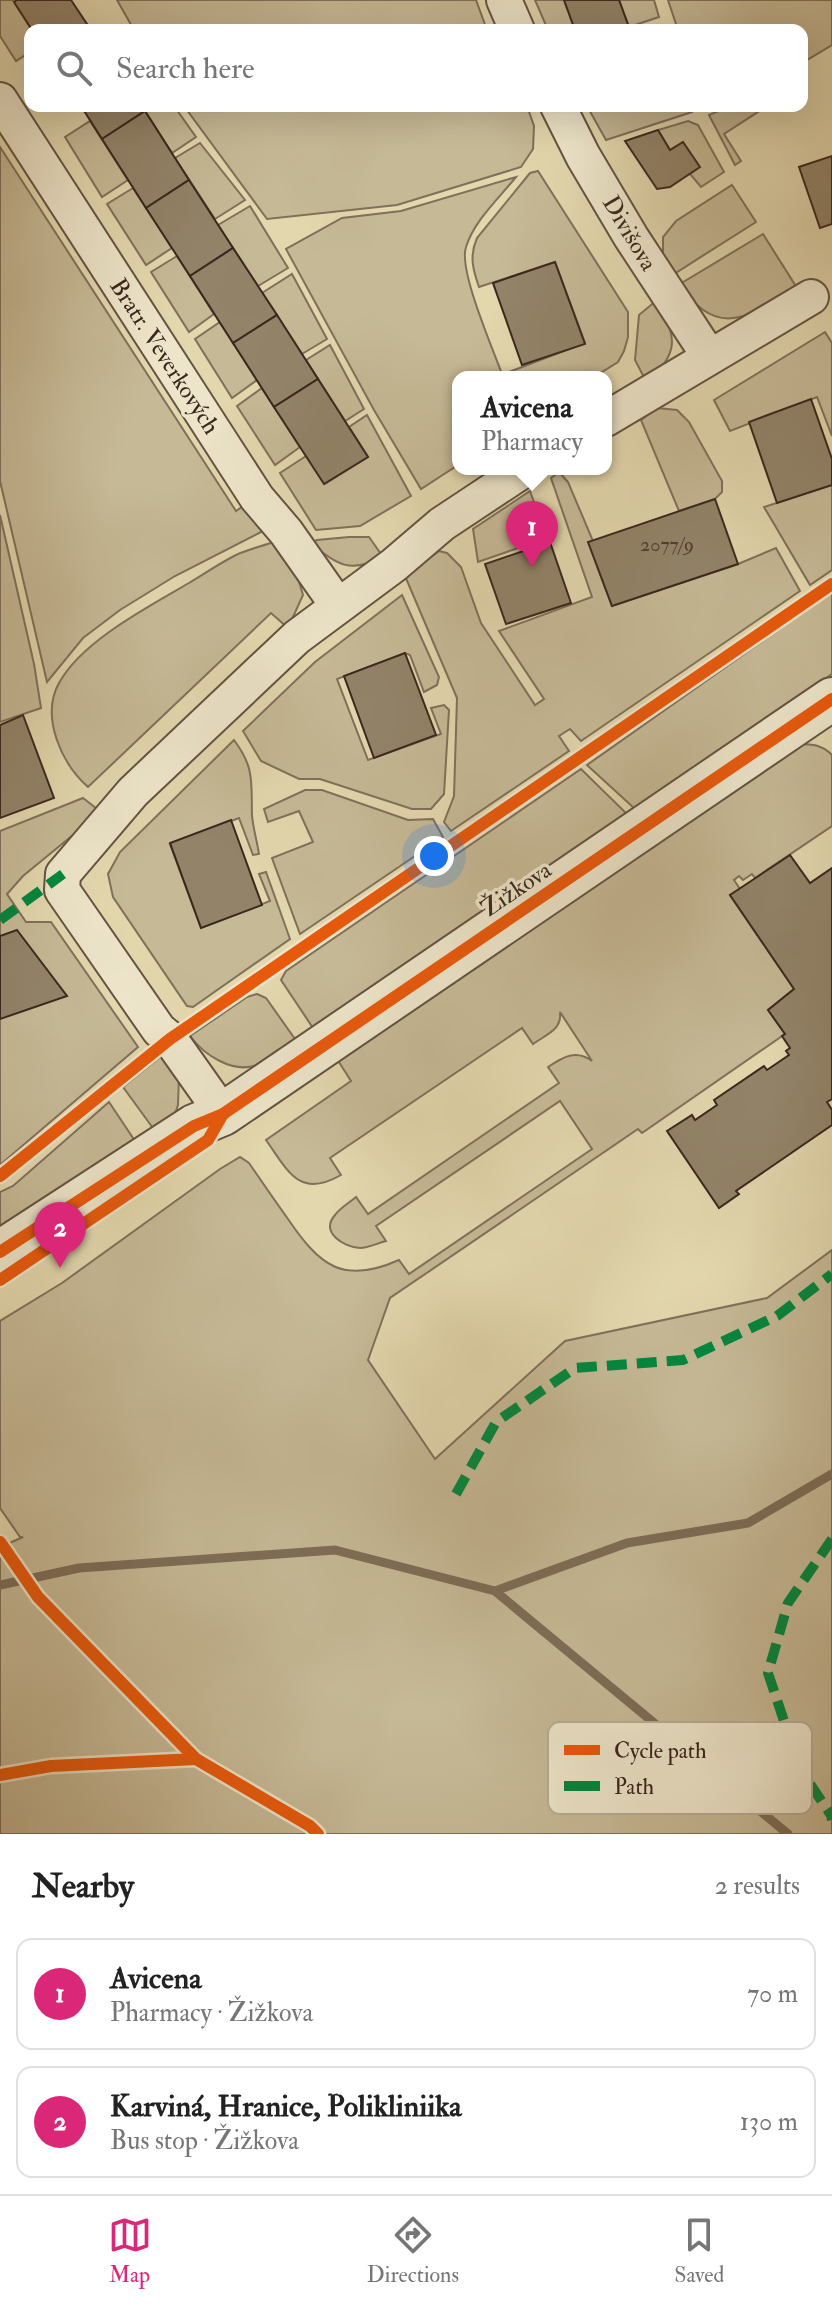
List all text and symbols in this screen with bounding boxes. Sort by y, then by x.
search box [24,24,808,112]
icon: search [52,46,96,90]
text: Search here [116,50,255,87]
street label: Divišova [595,190,665,277]
street label: Bratr. Veverkových [103,272,227,441]
popup [452,371,612,475]
text: Avicena [481,389,573,426]
text: Pharmacy [481,426,583,458]
pin: 1 [506,501,558,567]
house number: 2077/9 [640,532,694,557]
your location [414,836,454,876]
street label: Žižkova [475,853,558,924]
pin: 2 [34,1202,86,1268]
legend [548,1722,812,1814]
text: Cycle path [614,1737,707,1766]
text: Path [614,1773,655,1801]
text: Nearby [32,1865,134,1908]
text: 2 results [715,1870,800,1902]
text: Avicena [110,1960,202,1997]
text: 1 [55,1978,65,2010]
text: 70 m [747,1978,798,2010]
text: Pharmacy · Žižkova [110,1997,313,2029]
text: Karviná, Hranice, Polikliniika [110,2088,462,2125]
text: 2 [53,2106,67,2138]
text: 130 m [740,2106,798,2138]
text: Bus stop · Žižkova [110,2125,299,2157]
tab: Map [108,2213,152,2289]
tab: Directions [367,2213,459,2289]
tab: Saved [674,2213,724,2289]

